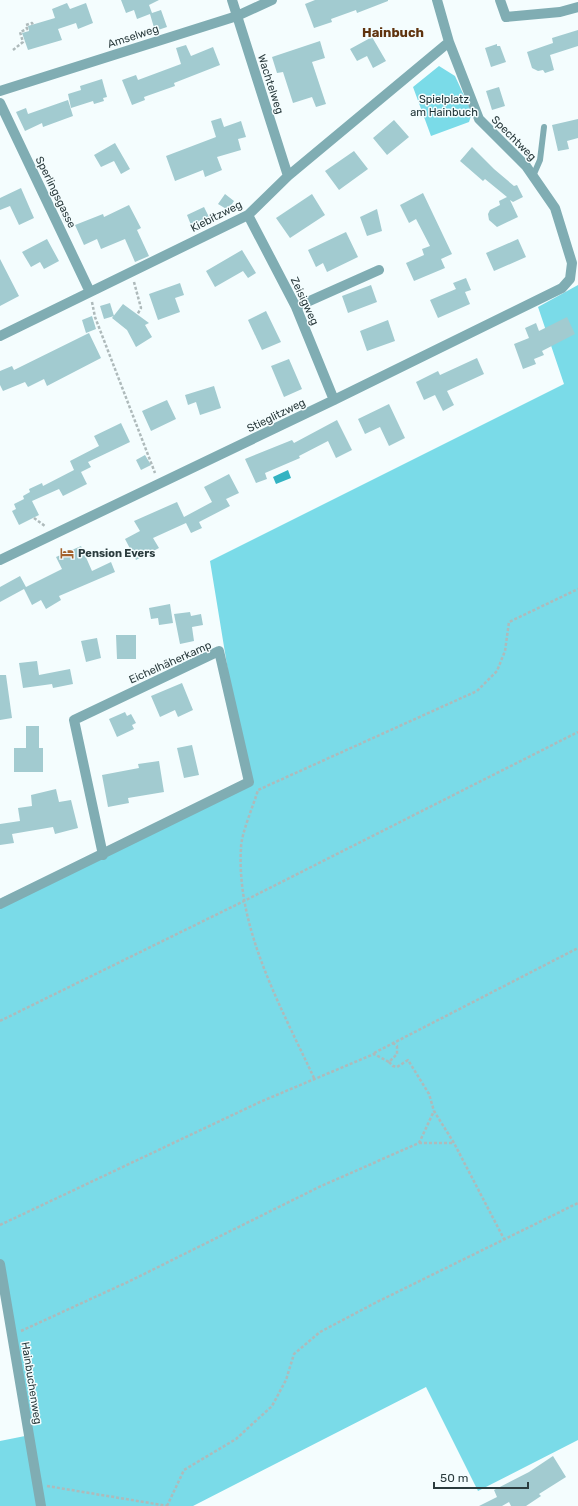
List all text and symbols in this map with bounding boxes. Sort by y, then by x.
street label: Amselweg [106,22,160,51]
district label: Hainbuch [362,25,424,40]
street label: Wachtelweg [255,53,286,116]
park label: Spielplatz am Hainbuch [410,93,478,119]
street label: Spechtweg [489,113,539,163]
street label: Sperlingsgasse [33,154,78,230]
street label: Kiebitzweg [188,198,244,235]
street label: Zeisigweg [288,275,321,327]
street label: Stieglitzweg [245,396,307,435]
hotel icon: Pension Evers [59,545,75,561]
place label: Pension Evers [78,547,155,560]
street label: Eichelhäherkamp [127,638,213,686]
street label: Hainbuchenweg [19,1341,44,1425]
scale bar [434,1464,528,1490]
text: 50 m [440,1471,468,1485]

